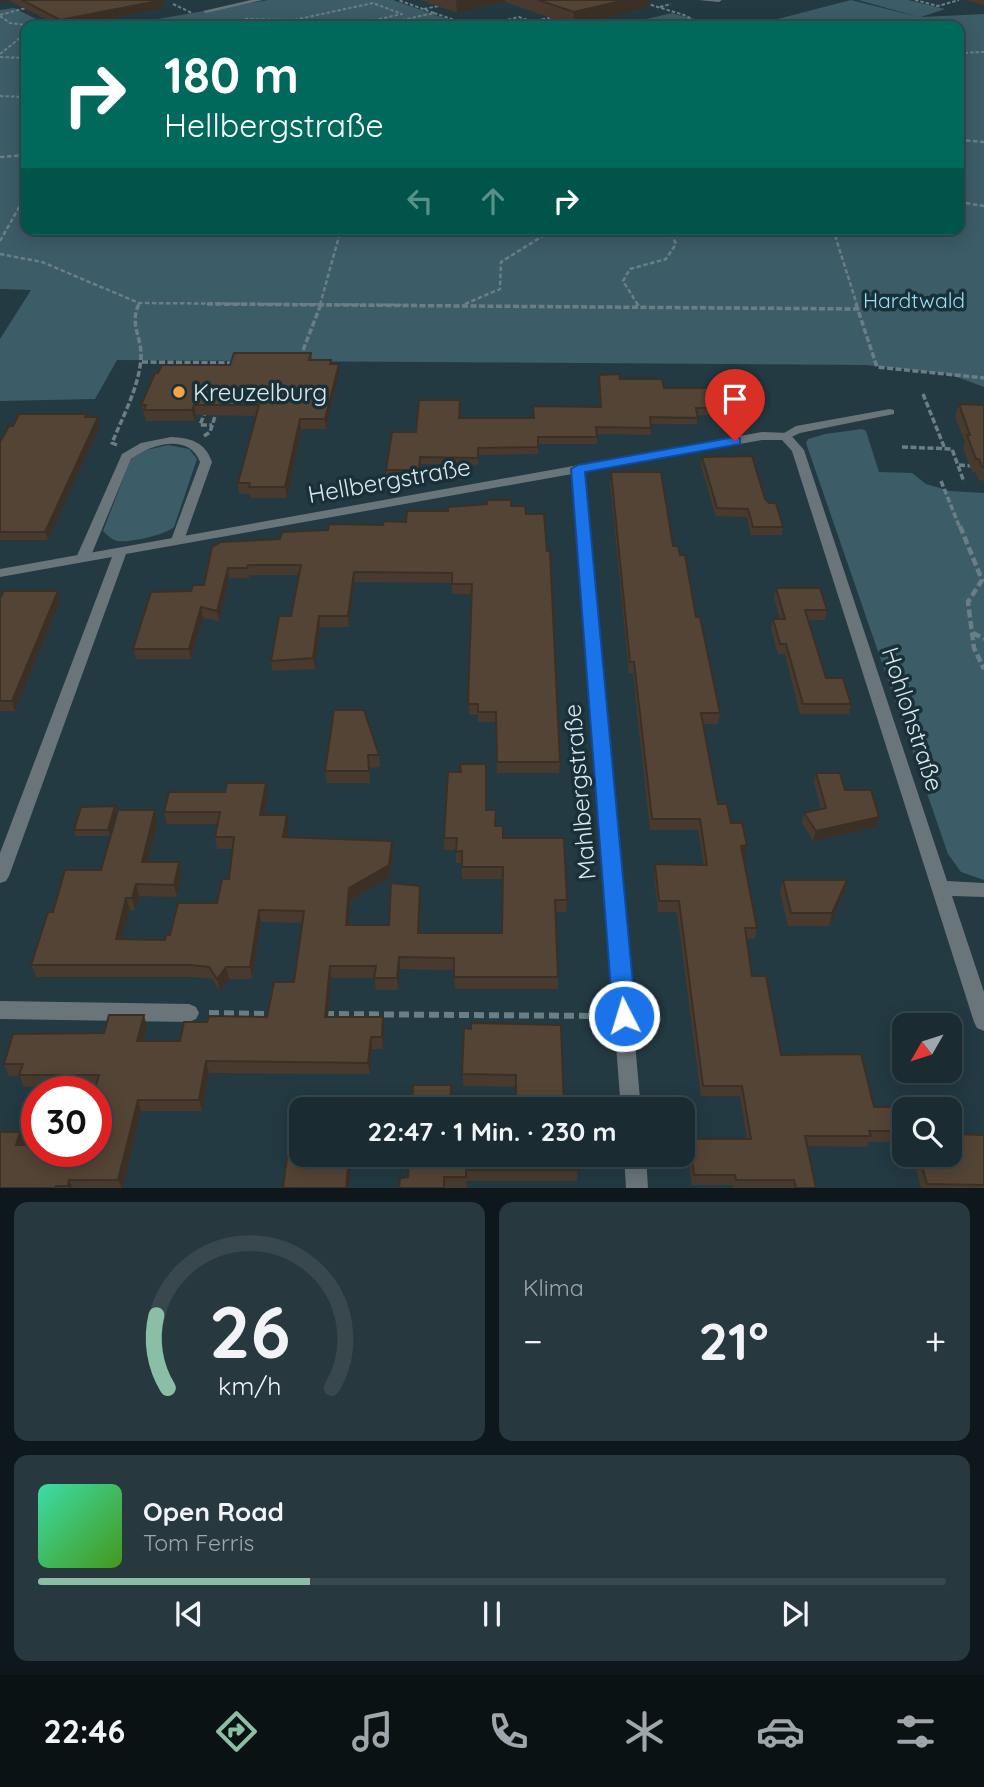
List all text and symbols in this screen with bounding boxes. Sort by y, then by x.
text: 180 m [164,44,299,105]
icon: right [49,49,140,140]
text: Hellbergstraße [164,105,383,145]
icon: left [401,182,439,220]
icon: ahead [474,182,512,220]
icon: right [547,182,585,220]
park label: Hardtwald [863,287,965,313]
pin [705,369,765,441]
place label: Kreuzelburg [193,377,327,407]
icon: arrive [716,380,754,418]
marker: Kreuzelburg [171,384,187,400]
street label: Hellbergstraße [305,451,473,509]
street label: Hohlohstraße [876,643,950,795]
street label: Mahlbergstraße [556,703,602,881]
position arrow [587,979,661,1053]
north arrow [892,1013,962,1083]
map controls [892,1013,962,1167]
speed limit sign: 30 [21,1076,112,1167]
button: search [892,1097,962,1167]
text: 22:47 · 1 Min. · 230 m [368,1115,616,1148]
text: Klima [523,1273,584,1302]
text: 26 [209,1285,290,1376]
text: 21° [699,1308,769,1373]
text: − [523,1317,543,1365]
text: + [925,1317,946,1365]
text: km/h [218,1369,281,1400]
text: Open Road [143,1495,284,1528]
text: Tom Ferris [143,1528,254,1557]
icon: previous [170,1595,208,1633]
icon: pause [473,1595,511,1633]
icon: next [776,1595,814,1633]
icon: directions [212,1707,261,1756]
icon: music [348,1707,397,1756]
icon: phone [484,1707,533,1756]
icon: climate [620,1707,669,1756]
icon: car [756,1707,805,1756]
icon: filters [891,1707,940,1756]
text: 22:46 [43,1711,125,1751]

